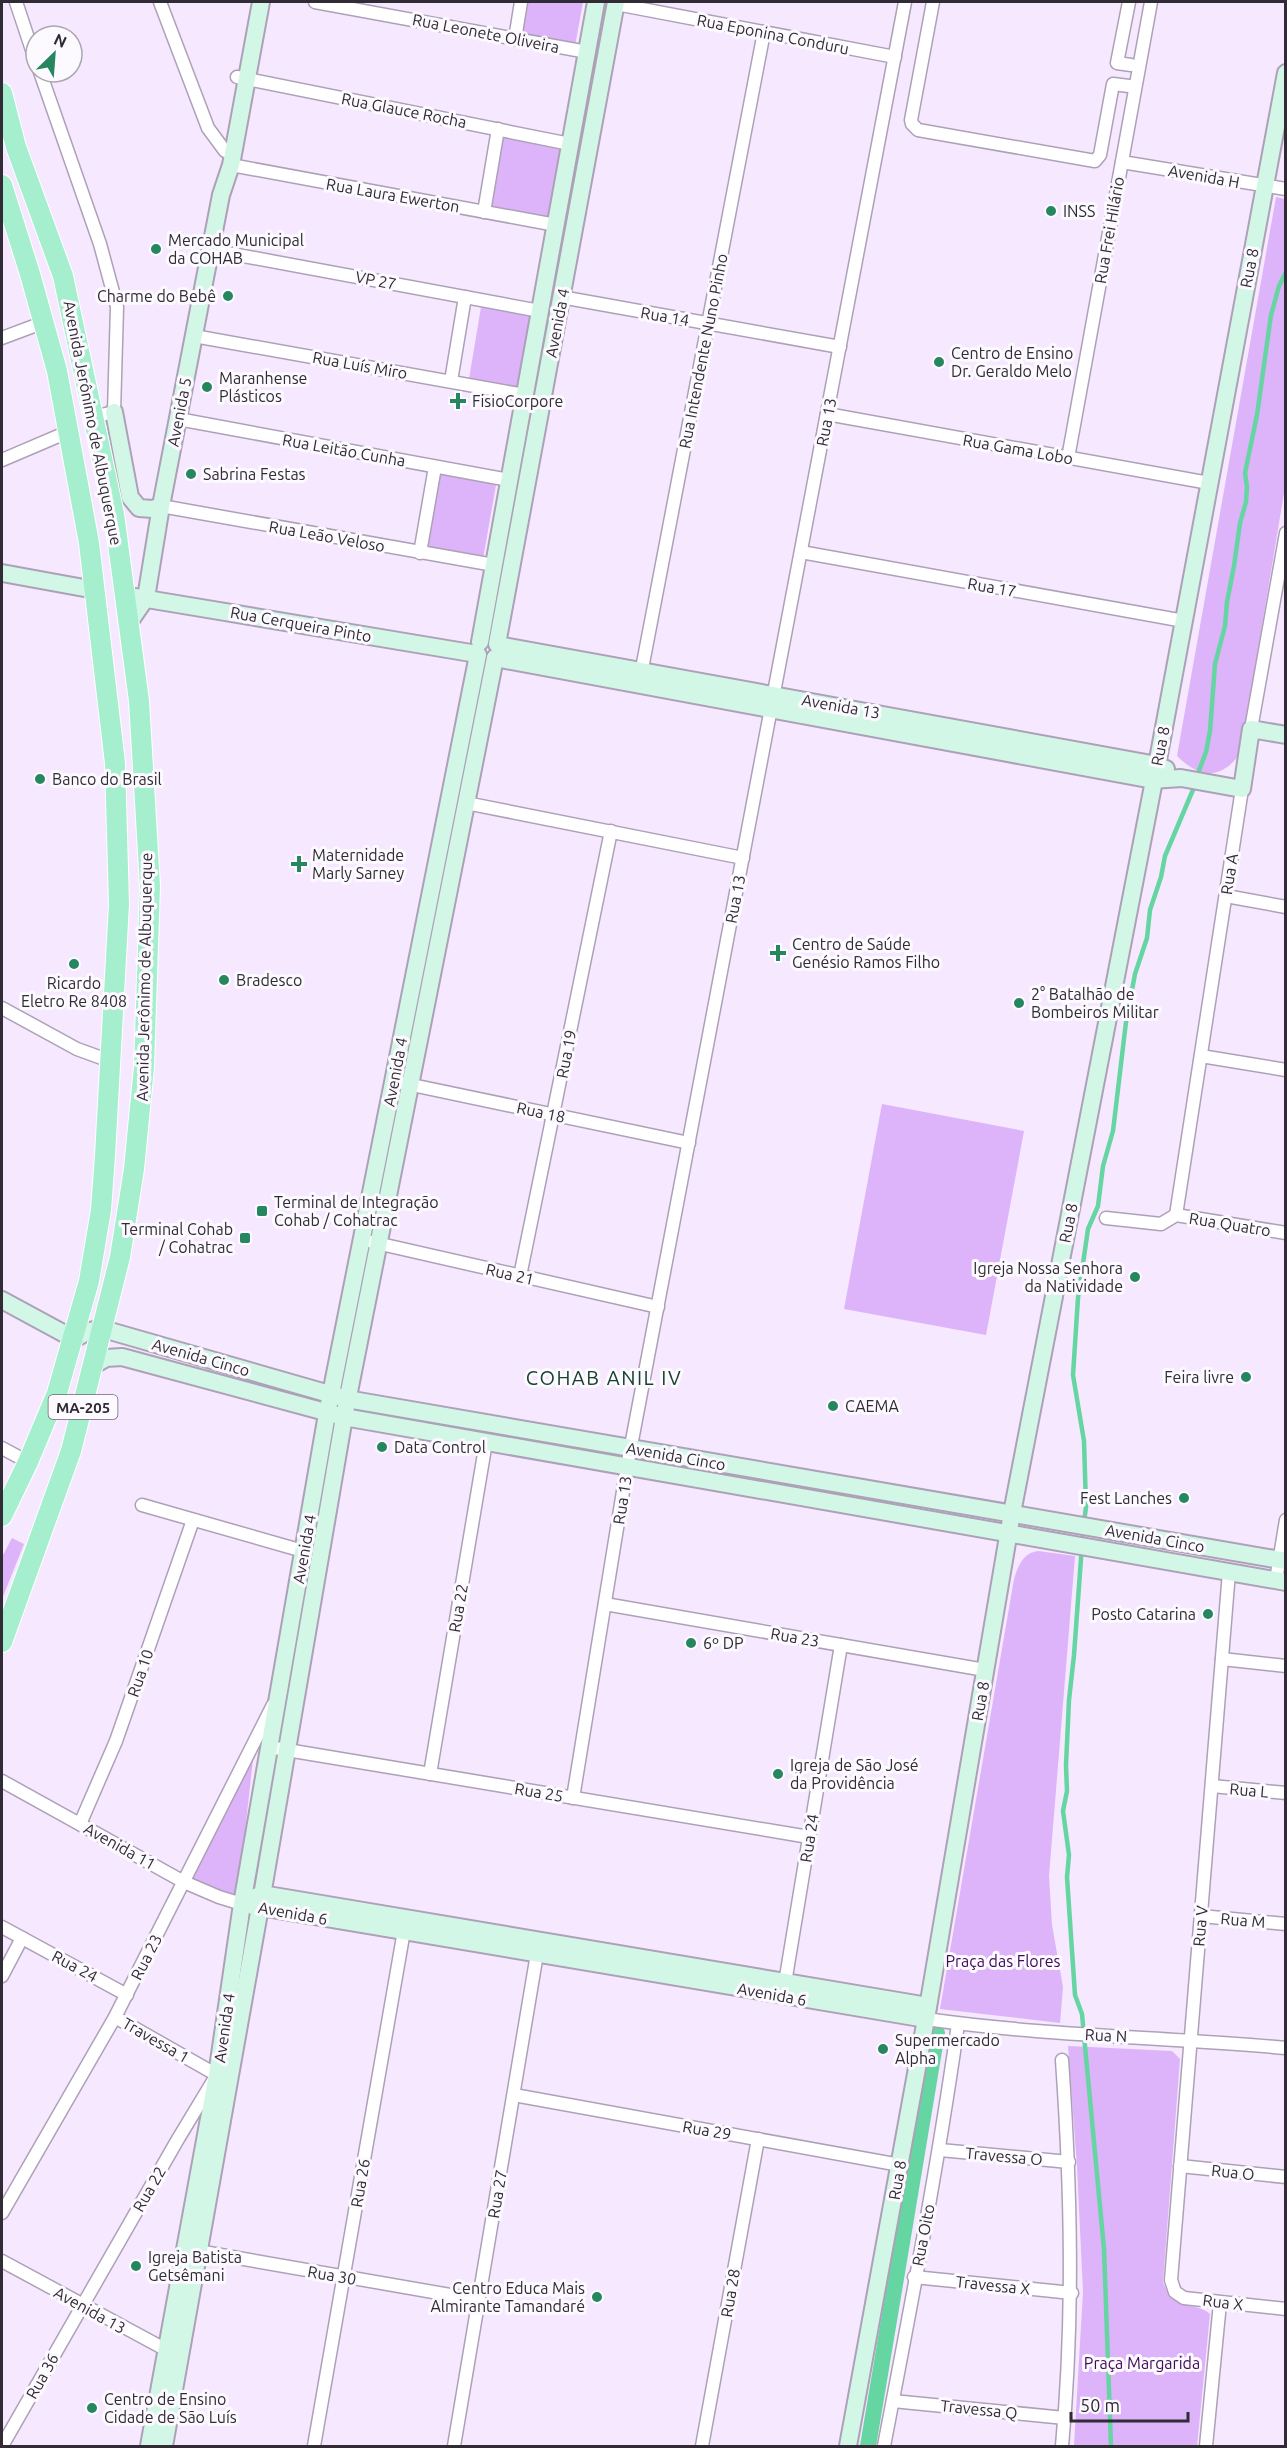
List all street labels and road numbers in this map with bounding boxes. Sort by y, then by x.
street label: Rua Leonete Oliveira [411,10,561,56]
street label: Rua Eponina Conduru [695,10,851,58]
street label: Rua Glauce Rocha [340,89,468,131]
street label: Avenida H [1167,161,1241,191]
street label: Rua Laura Ewerton [325,174,461,216]
street label: Rua Frei Hilário [1091,175,1127,285]
street label: Rua 8 [1236,247,1262,289]
street label: Rua Intendente Nuno Pinho [675,252,731,450]
street label: VP 27 [354,267,398,293]
street label: Avenida 4 [541,287,573,359]
street label: Avenida Jerônimo de Albuquerque [60,299,126,547]
street label: Rua 14 [639,303,691,329]
street label: Rua Luís Miro [311,348,409,382]
street label: Avenida 5 [163,376,195,448]
street label: Rua 13 [812,396,840,448]
street label: Rua Leitão Cunha [281,430,407,470]
street label: Rua Gama Lobo [961,430,1075,468]
street label: Rua Leão Veloso [268,517,386,555]
street label: Rua 17 [966,574,1018,600]
street label: Rua Cerqueira Pinto [229,603,373,645]
street label: Avenida 13 [800,690,882,722]
street label: Rua 8 [1147,725,1173,767]
street label: Rua A [1217,852,1241,896]
street label: Avenida Jerônimo de Albuquerque [133,853,155,1101]
street label: Rua 13 [721,873,749,925]
street label: Rua 19 [552,1028,580,1080]
street label: Avenida 4 [379,1036,411,1108]
street label: Rua 18 [515,1098,567,1126]
street label: Rua 8 [1055,1202,1081,1244]
street label: Rua Quatro [1188,1209,1272,1239]
street label: Rua 21 [484,1260,536,1288]
street label: Avenida Cinco [150,1334,252,1380]
road number: MA-205 [48,1395,118,1419]
street label: Avenida Cinco [625,1438,727,1474]
street label: Rua 13 [609,1474,635,1526]
street label: Avenida 4 [289,1513,319,1585]
street label: Avenida Cinco [1104,1520,1206,1556]
street label: Rua 22 [445,1582,471,1634]
street label: Rua 23 [769,1624,821,1650]
street label: Rua 10 [124,1647,156,1699]
street label: Rua 8 [968,1680,992,1722]
street label: Rua 25 [513,1779,565,1805]
street label: Rua L [1229,1779,1269,1801]
street label: Rua 24 [796,1812,822,1864]
street label: Avenida 11 [81,1819,159,1873]
street label: Avenida 6 [257,1898,329,1928]
street label: Rua V [1189,1905,1211,1947]
street label: Rua M [1220,1909,1266,1931]
street label: Rua 23 [127,1931,165,1983]
street label: Rua 24 [49,1947,101,1985]
street label: Avenida 6 [736,1979,808,2009]
street label: Avenida 4 [210,1992,238,2064]
street label: Travessa 1 [119,2014,193,2066]
street label: Rua N [1084,2025,1128,2045]
street label: Rua 29 [681,2117,733,2143]
street label: Travessa O [965,2144,1043,2168]
street label: Rua 26 [347,2157,373,2209]
street label: Rua 8 [885,2159,909,2201]
street label: Rua O [1210,2161,1256,2183]
street label: Rua 22 [129,2163,169,2215]
street label: Rua 27 [484,2168,510,2220]
street label: Rua Oito [908,2202,938,2268]
street label: Rua 30 [306,2262,358,2288]
street label: Rua 28 [717,2267,743,2319]
street label: Travessa X [955,2272,1031,2298]
street label: Avenida 13 [51,2283,129,2337]
street label: Rua X [1202,2291,1245,2313]
street label: Rua 36 [22,2350,62,2402]
street label: Travessa Q [940,2396,1018,2422]

